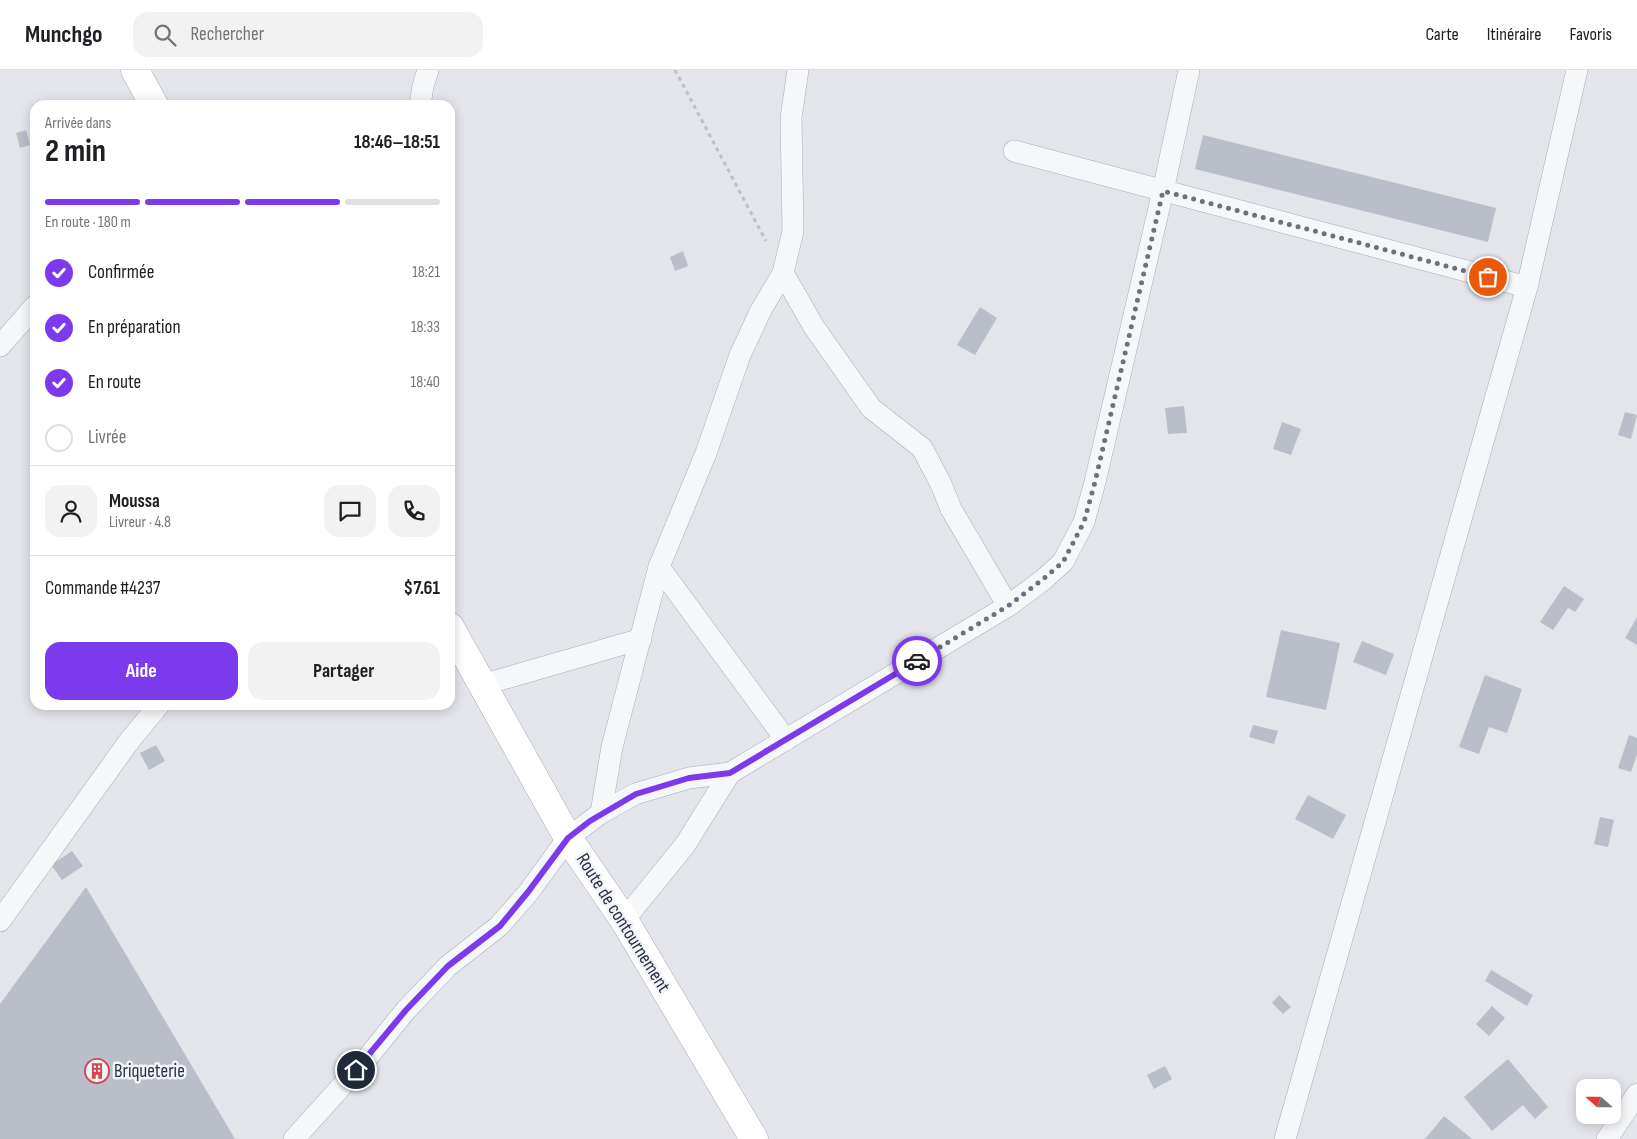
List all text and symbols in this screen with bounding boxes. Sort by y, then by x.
search box [133,12,483,57]
text: Munchgo [25,20,103,49]
icon: search [151,21,179,49]
text: Rechercher [191,23,264,46]
text: Carte [1425,24,1459,45]
text: Itinéraire [1487,24,1541,45]
text: Favoris [1569,24,1612,45]
text: Arrivée dans [45,114,111,133]
text: 18:46–18:51 [354,131,440,154]
text: 2 min [45,132,106,171]
text: En route · 180 m [45,213,131,232]
pin [1467,256,1509,298]
icon: check [45,259,73,287]
text: Confirmée [88,261,154,284]
text: 18:21 [412,263,440,282]
icon: bag [1474,263,1502,291]
icon: check [45,314,73,342]
text: En préparation [88,316,181,339]
text: 18:33 [411,318,440,337]
icon: check [45,369,73,397]
text: En route [88,371,141,394]
text: 18:40 [411,373,440,392]
text: Livrée [88,426,126,449]
button: person [45,485,97,537]
button: chat [324,485,376,537]
button: phone [388,485,440,537]
text: Moussa [109,490,160,513]
text: Livreur · 4.8 [109,513,171,532]
text: Commande #4237 [45,577,160,600]
text: $7.61 [403,577,440,600]
courier [892,636,942,686]
button: Aide [45,642,238,700]
button: Partager [248,642,440,700]
icon: car [903,647,931,675]
street label: Route de contournement [571,849,675,997]
pin [335,1049,377,1091]
icon: home [342,1056,370,1084]
building icon: Briqueterie [84,1058,110,1084]
place label: Briqueterie [114,1060,185,1083]
north arrow [1576,1079,1621,1124]
map controls [1576,1079,1621,1124]

